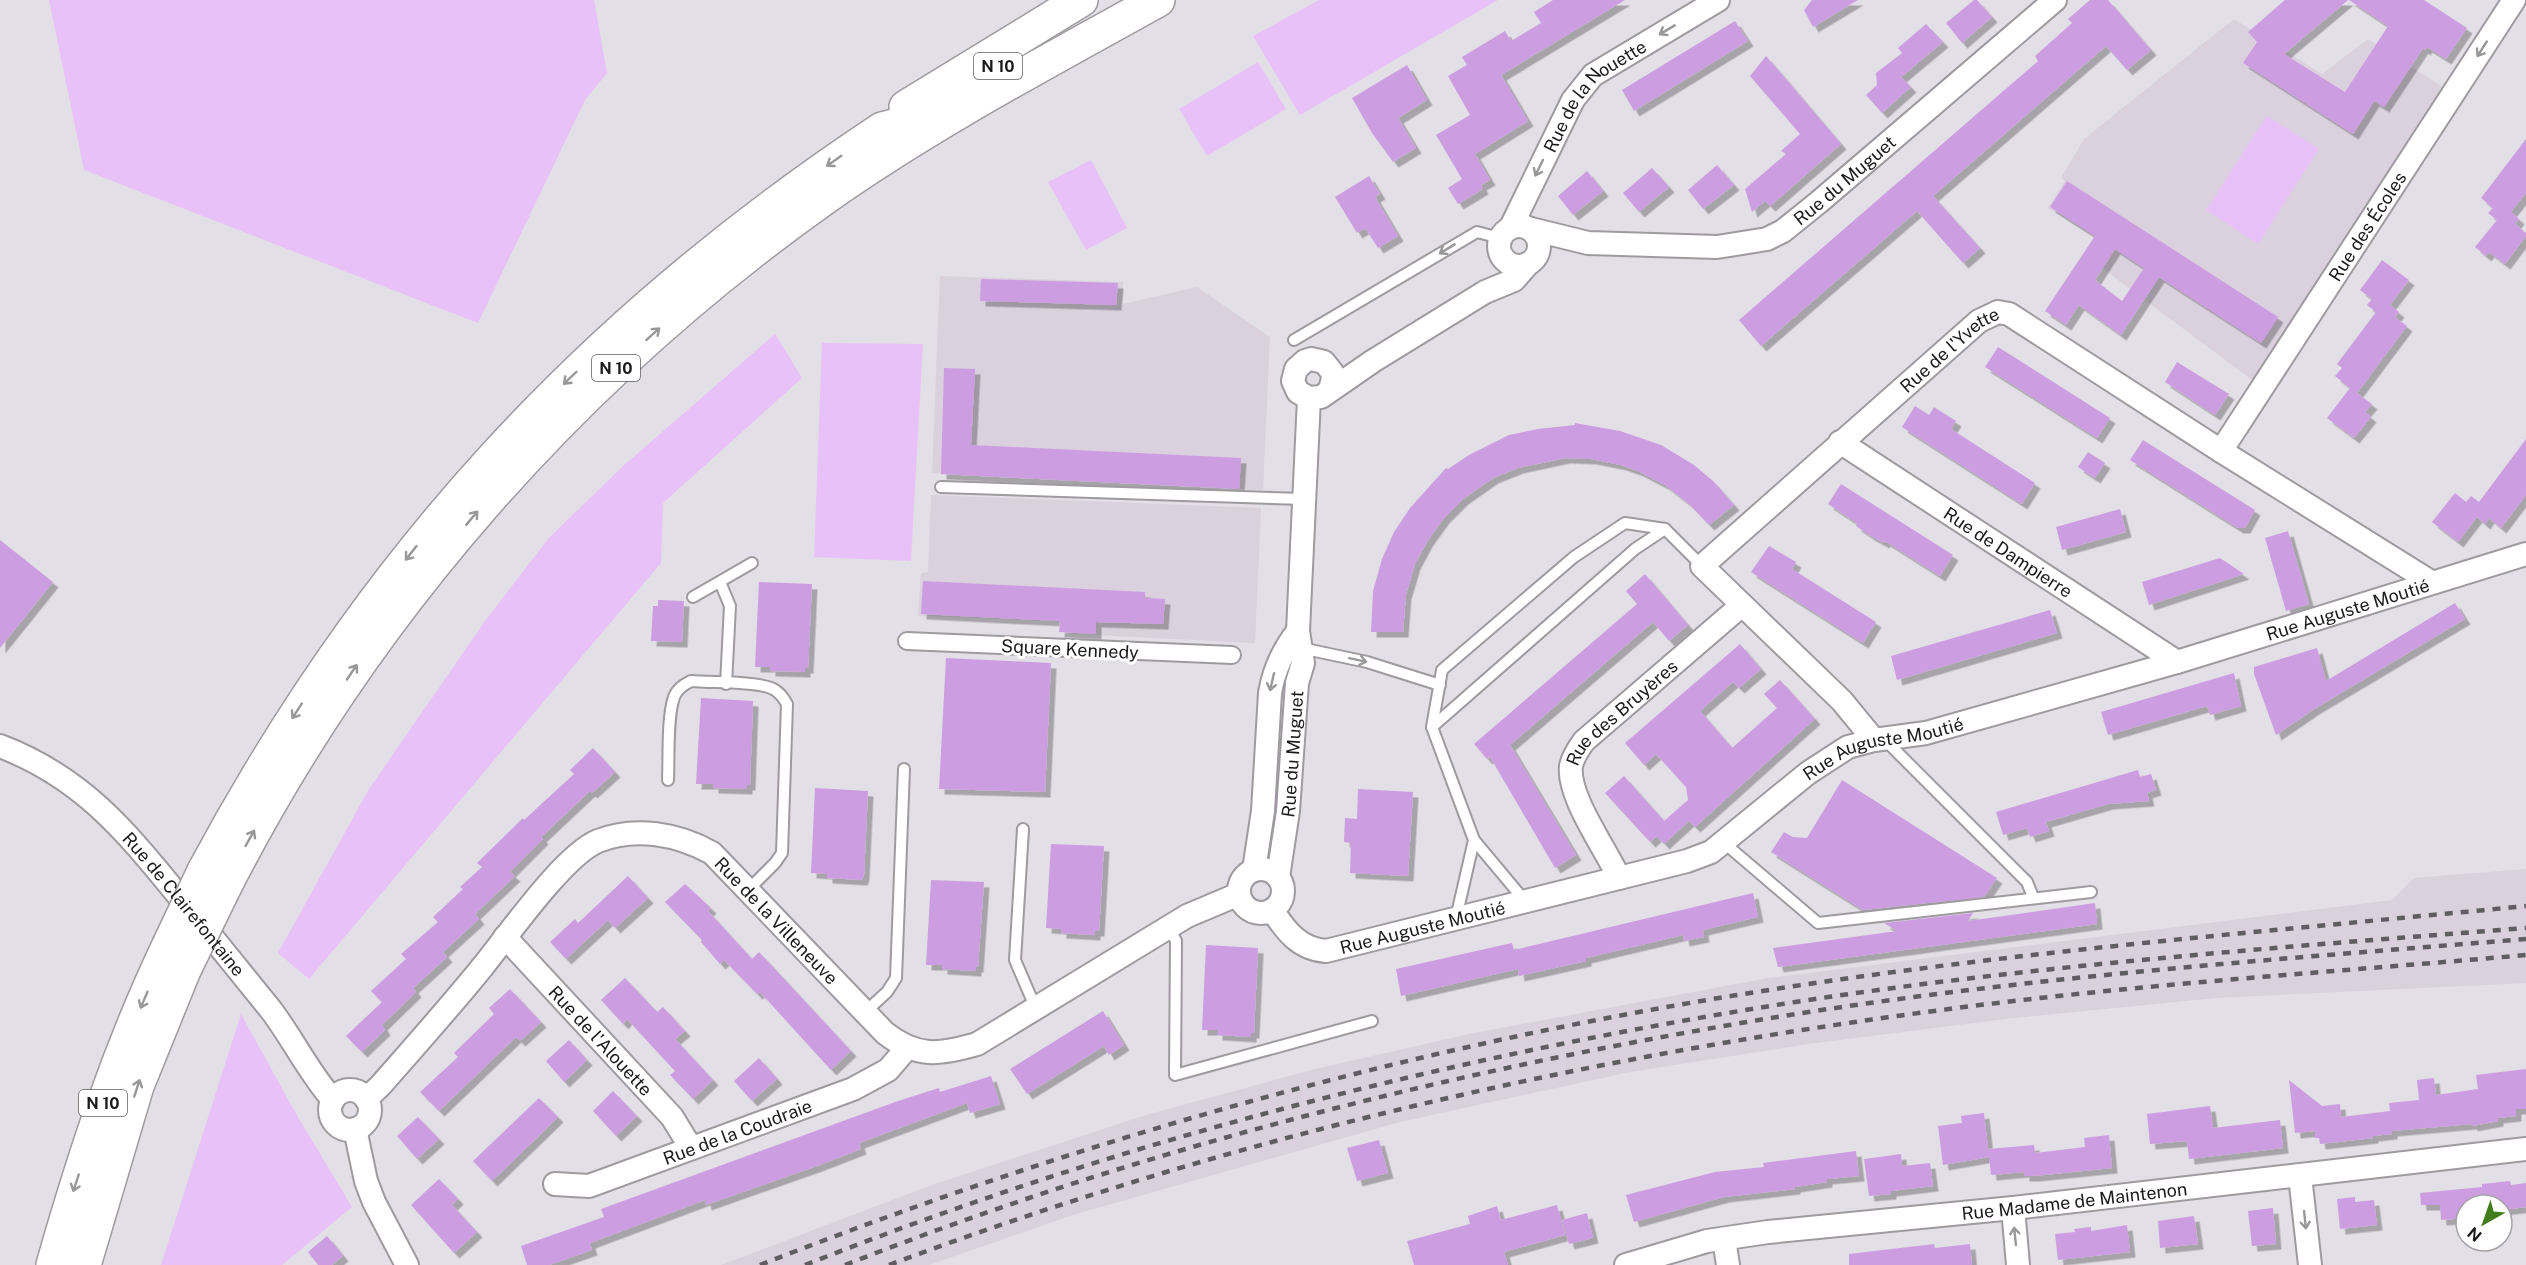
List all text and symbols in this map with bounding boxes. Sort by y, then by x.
one-way arrow [1659,24,1676,36]
street label: Rue de la Nouette [1539,35,1650,155]
one-way arrow [2476,40,2488,57]
road number: N 10 [974,53,1022,79]
street label: Rue du Muguet [1789,131,1899,229]
one-way arrow [826,155,842,167]
one-way arrow [1533,158,1544,176]
street label: Rue des Écoles [2324,168,2410,285]
one-way arrow [1439,243,1456,255]
street label: Rue de l'Yvette [1895,303,2002,397]
one-way arrow [645,327,660,341]
road number: N 10 [592,355,640,381]
one-way arrow [562,370,577,385]
street label: Rue de Dampierre [1940,502,2077,602]
one-way arrow [465,510,478,526]
one-way arrow [404,545,417,561]
street label: Rue Auguste Moutié [2263,574,2432,644]
street label: Square Kennedy [1001,635,1140,663]
one-way arrow [1347,655,1367,666]
street label: Rue des Bruyères [1561,655,1681,768]
one-way arrow [346,665,358,681]
one-way arrow [1266,672,1277,692]
street label: Rue du Muguet [1277,690,1307,819]
one-way arrow [291,703,303,719]
street label: Rue Auguste Moutié [1799,712,1966,784]
street label: Rue de Clairefontaine [119,827,250,980]
one-way arrow [244,830,256,847]
street label: Rue de la Villeneuve [711,852,843,988]
street label: Rue Auguste Moutié [1338,896,1507,958]
street label: Rue de l'Alouette [545,981,657,1100]
one-way arrow [137,991,148,1009]
one-way arrow [132,1079,143,1098]
road number: N 10 [79,1090,127,1116]
street label: Rue de la Coudraie [660,1095,814,1168]
one-way arrow [70,1173,81,1192]
street label: Rue Madame de Maintenon [1960,1178,2188,1223]
north arrow [2454,1193,2514,1253]
one-way arrow [2300,1210,2311,1230]
text: N [2464,1223,2486,1245]
one-way arrow [2010,1227,2021,1247]

